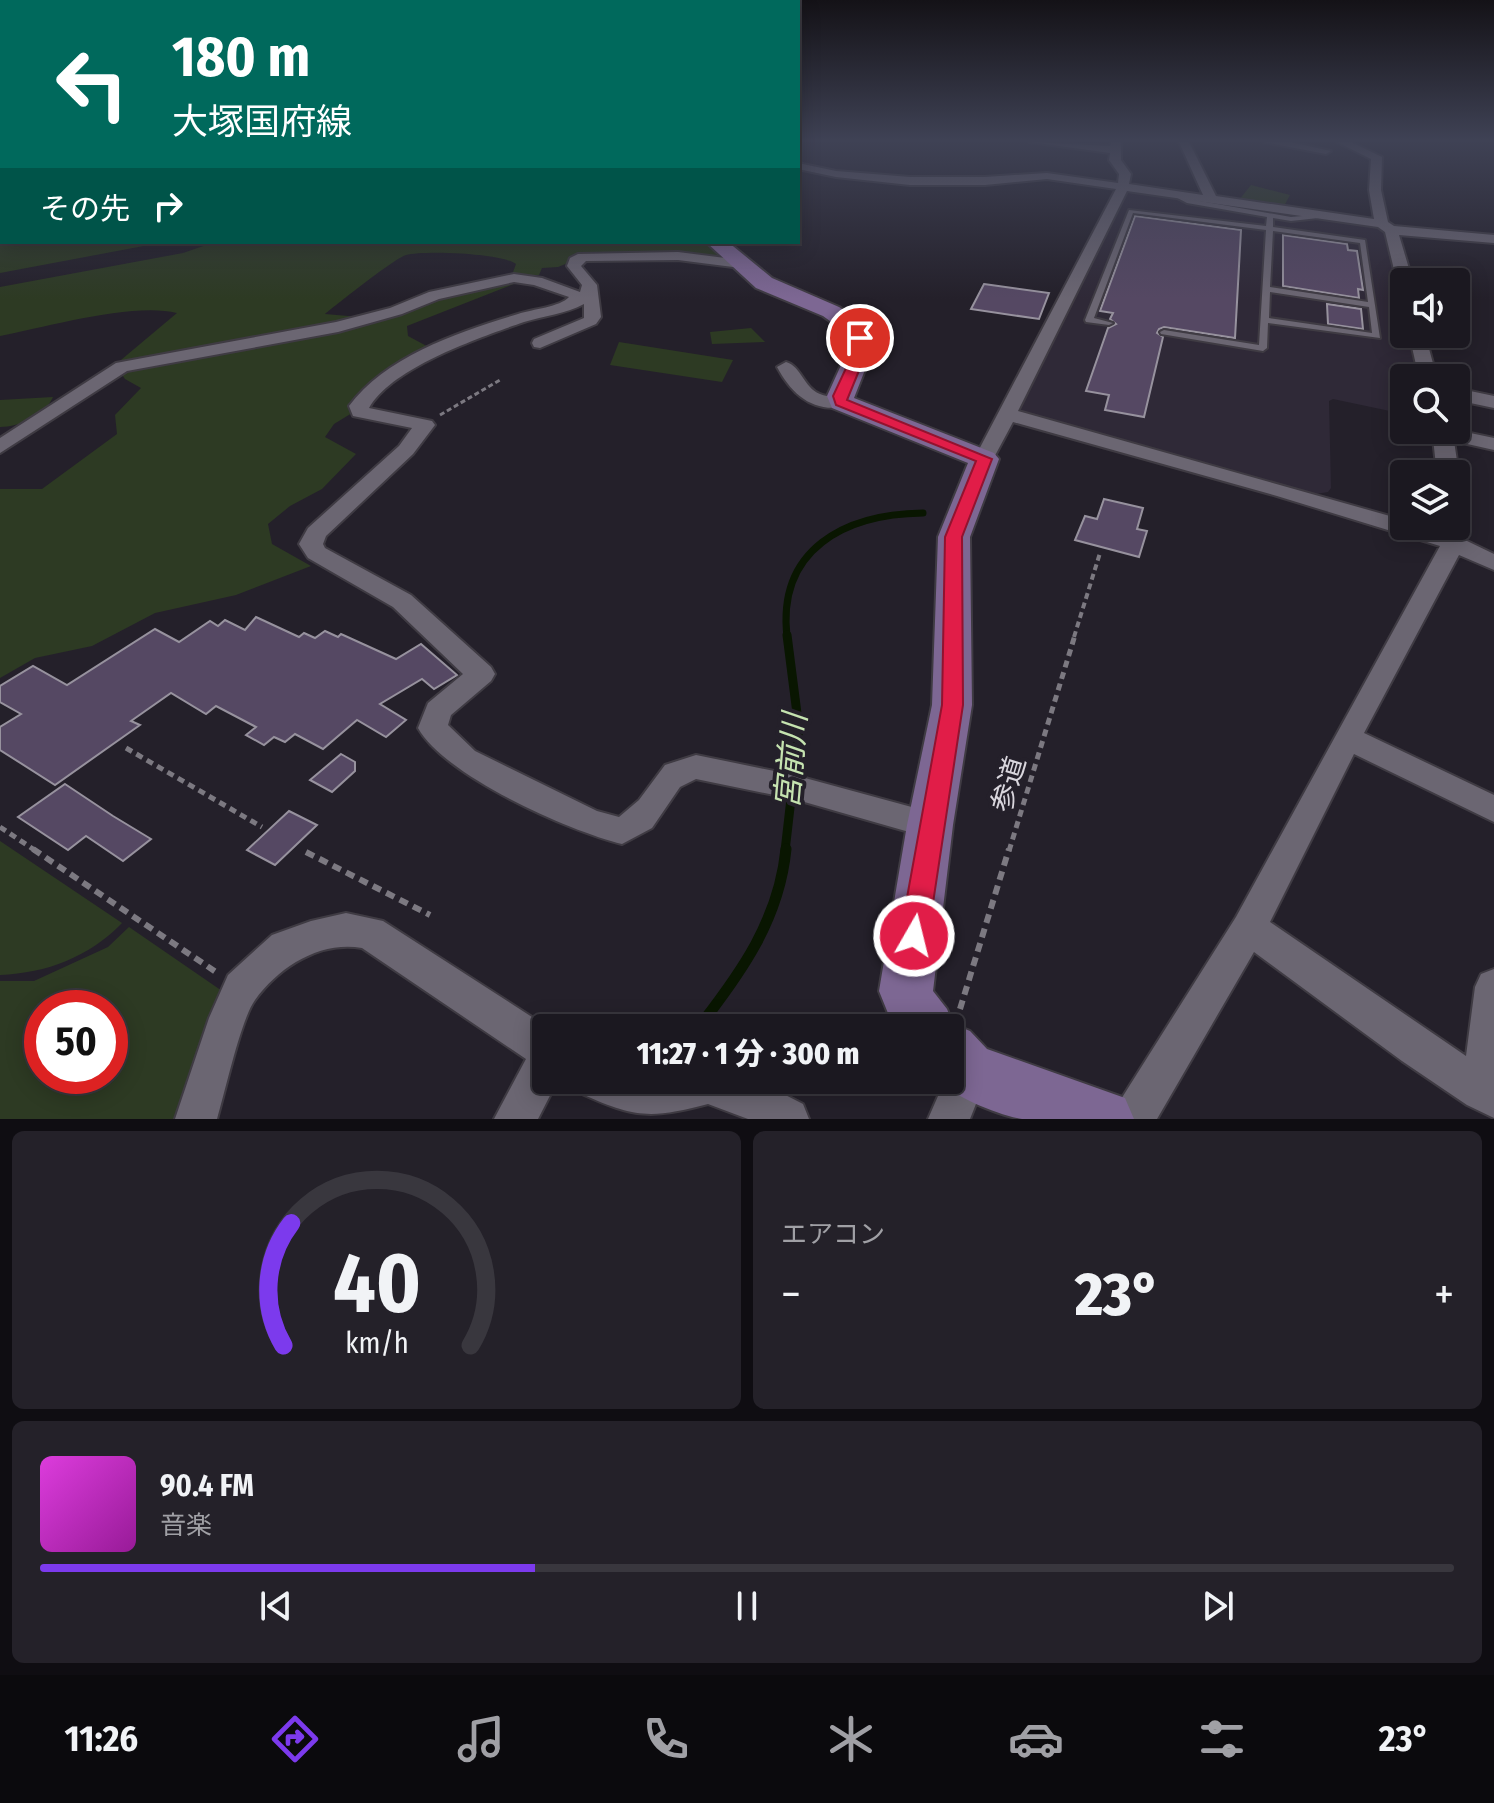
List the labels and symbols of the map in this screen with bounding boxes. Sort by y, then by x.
pin [826,304,894,372]
water label: 宮前川 [768,709,814,810]
street label: 参道 [985,753,1032,816]
position arrow [872,894,956,978]
speed limit sign: 50 [24,990,128,1094]

